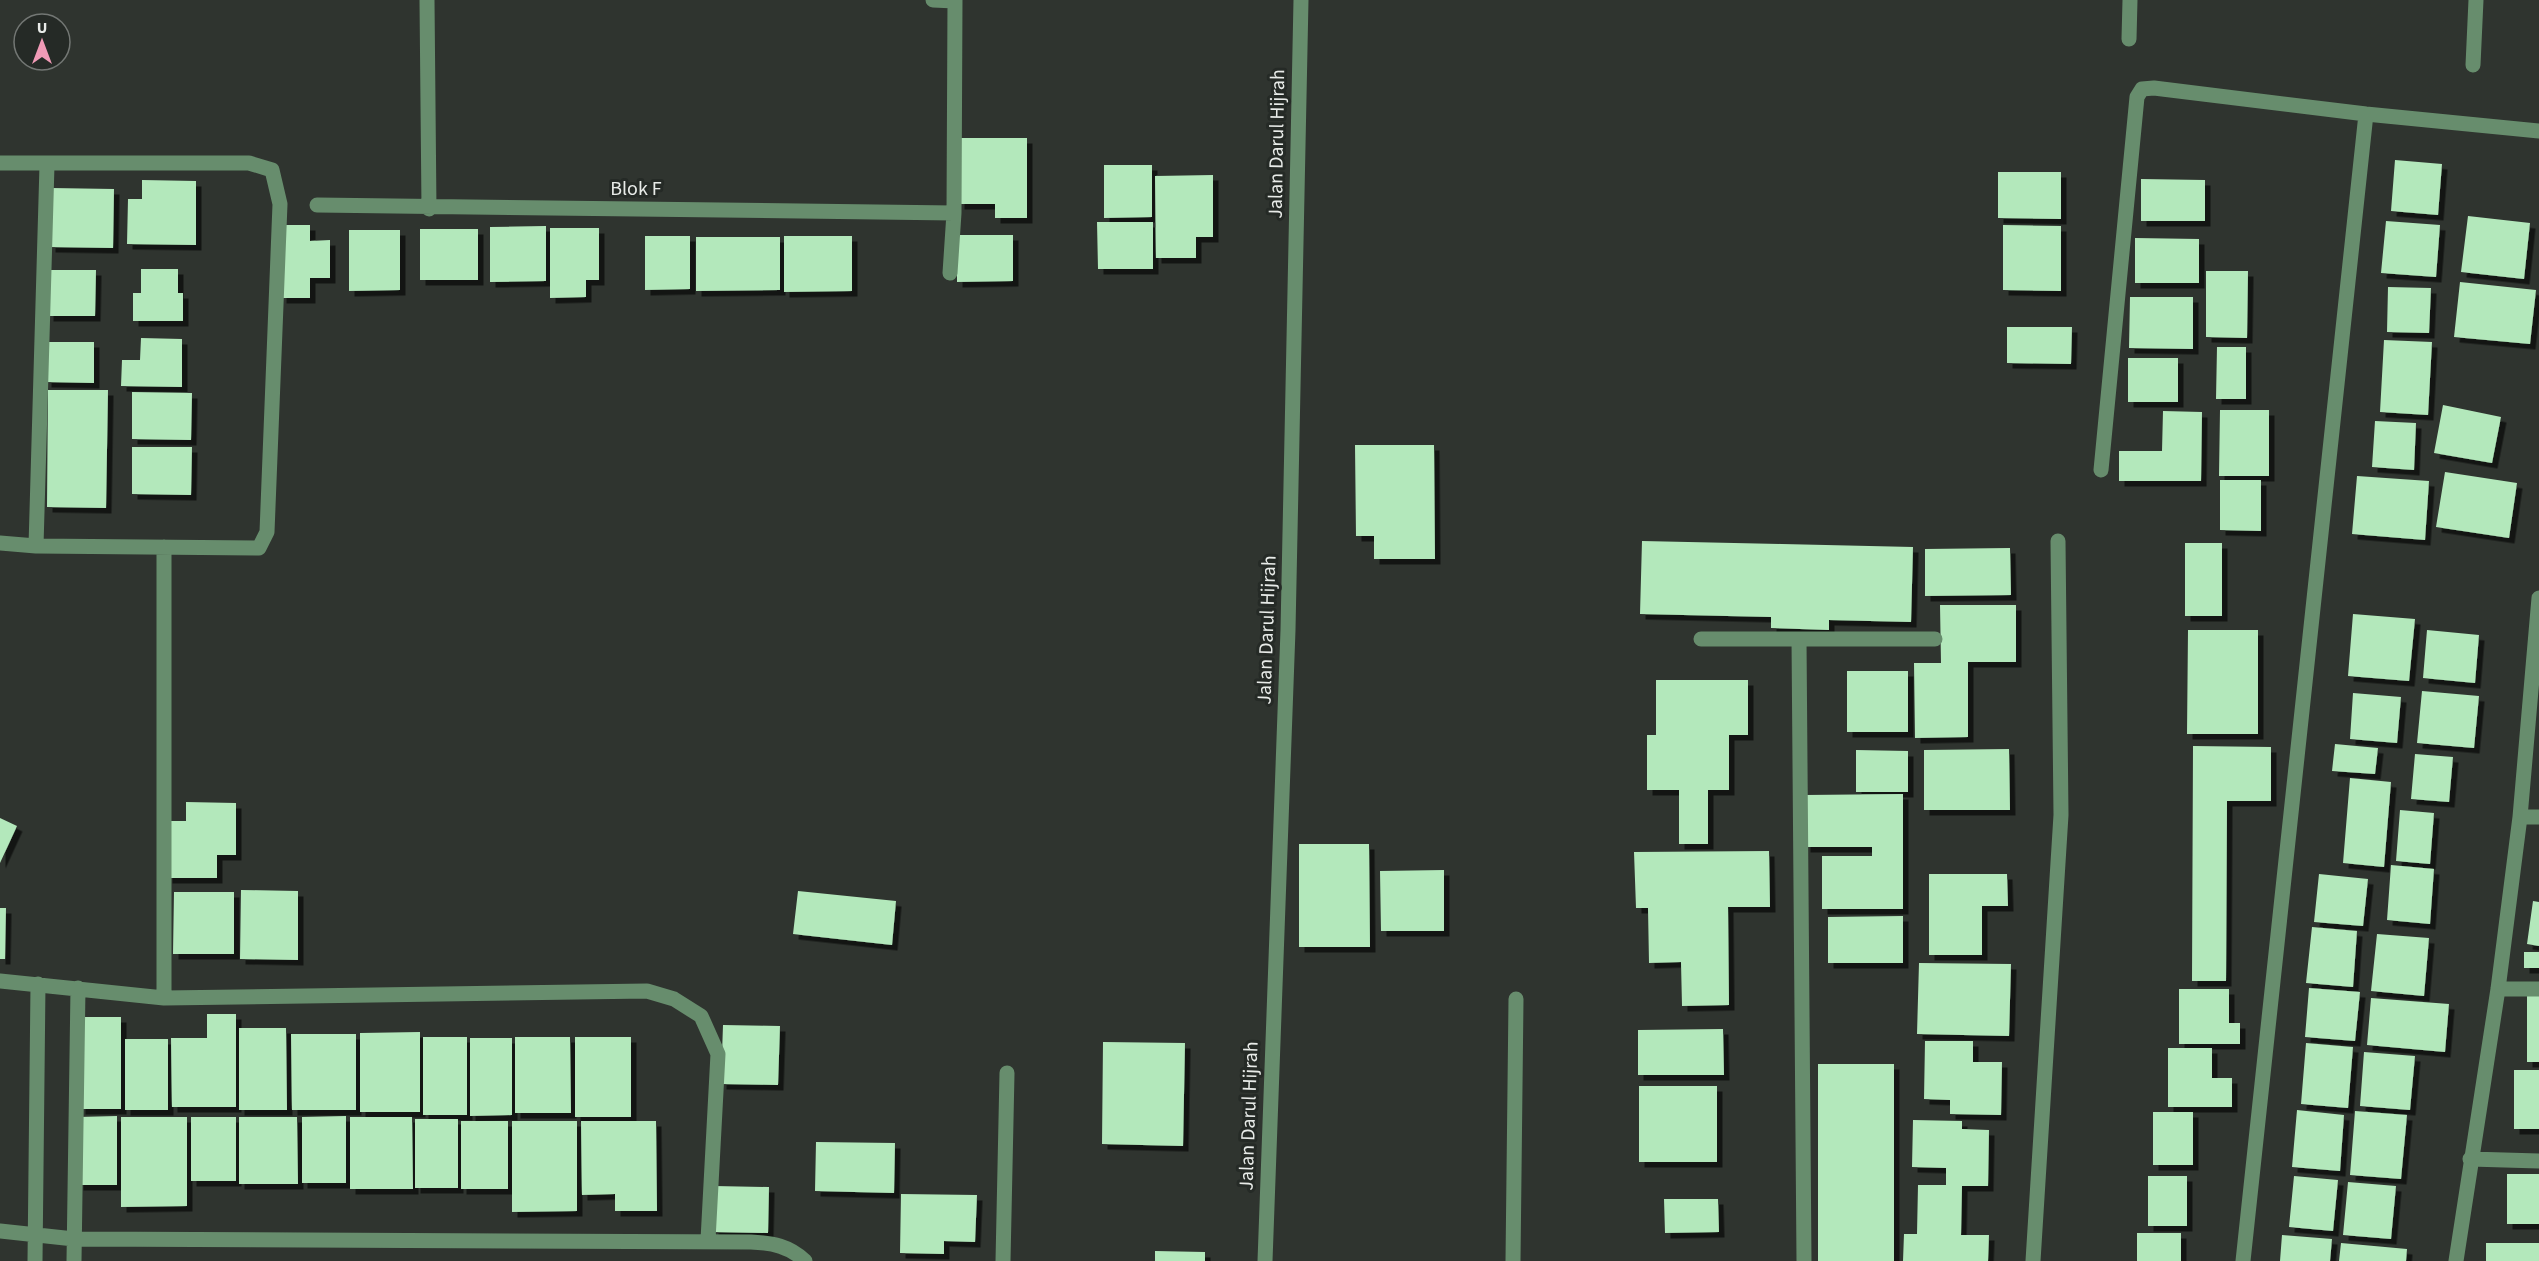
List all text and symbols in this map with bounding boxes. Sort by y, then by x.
north arrow [12,12,72,72]
text: U [37,17,47,39]
street label: Jalan Darul Hijrah [1262,69,1292,219]
street label: Blok F [610,175,662,203]
street label: Jalan Darul Hijrah [1250,555,1284,705]
street label: Jalan Darul Hijrah [1232,1041,1266,1191]

